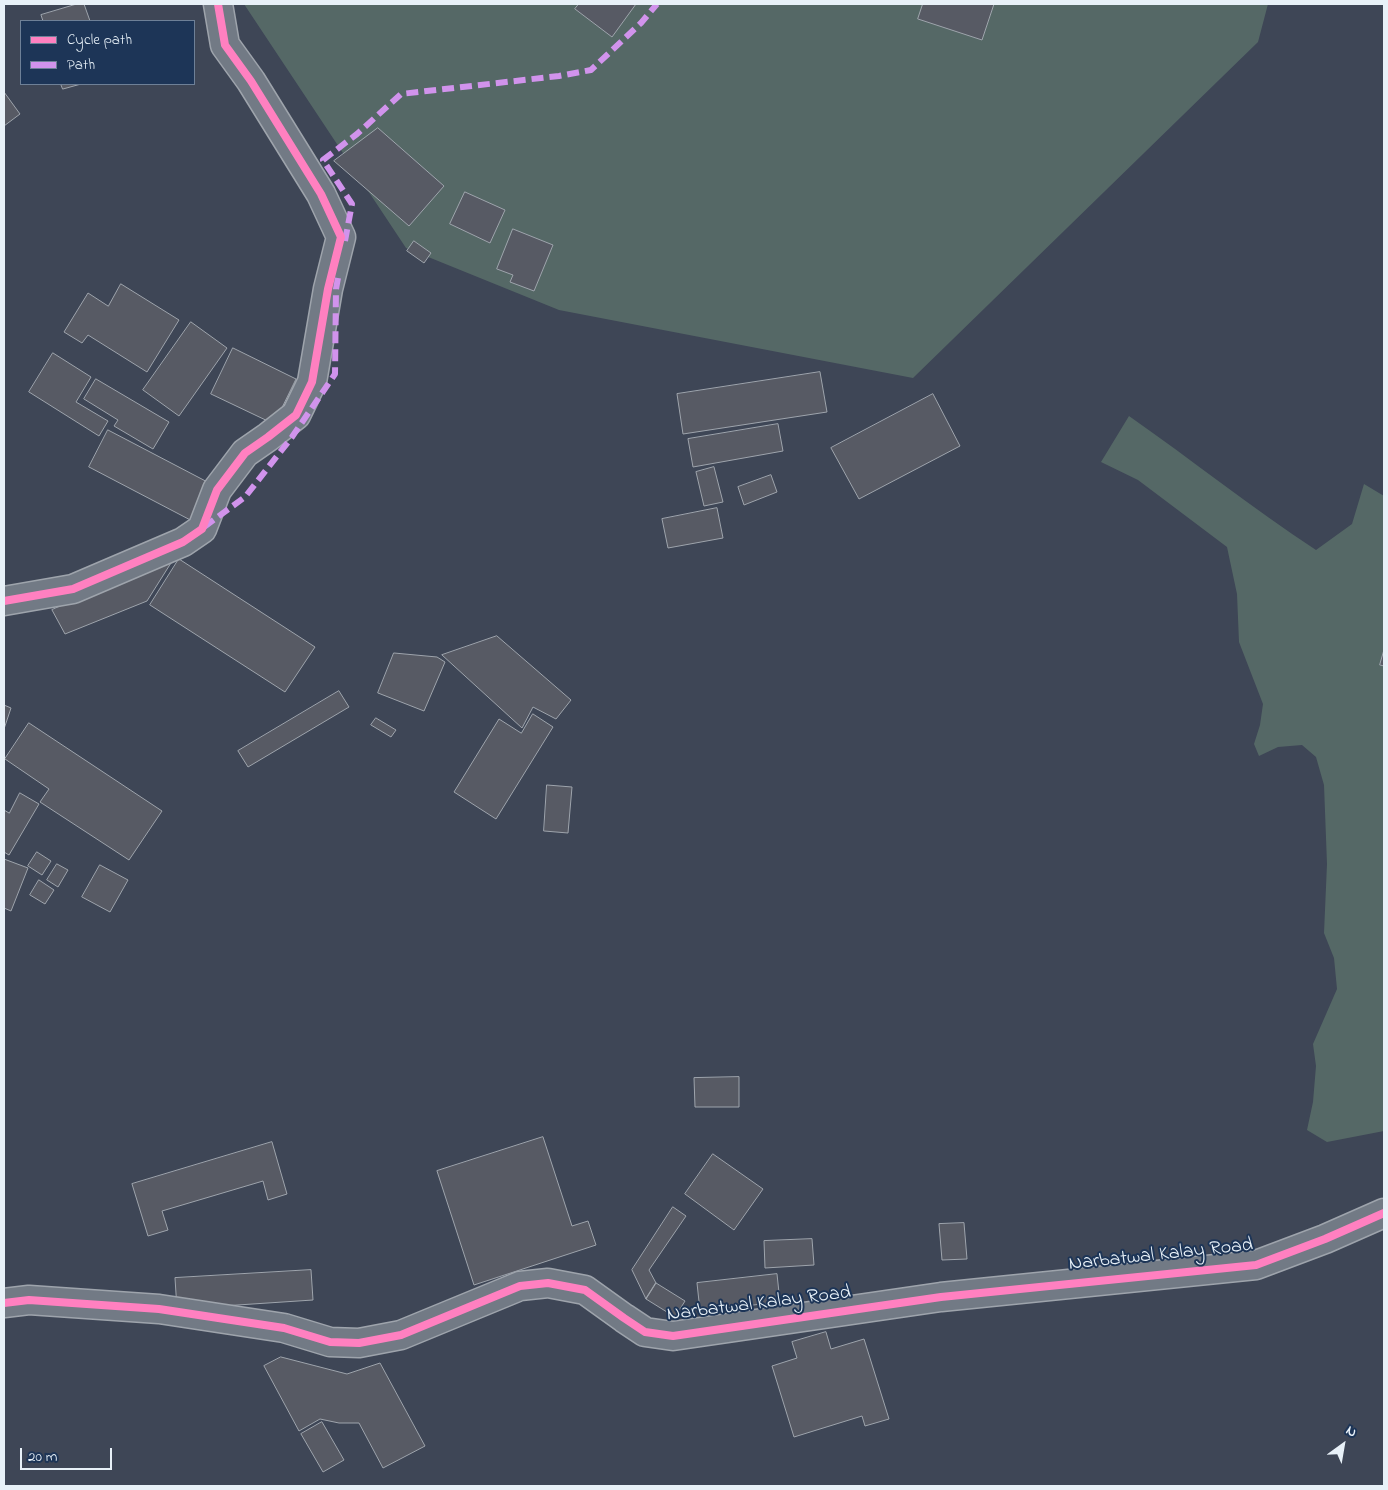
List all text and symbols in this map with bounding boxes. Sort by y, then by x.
legend [20,20,195,85]
text: Cycle path [67,29,132,51]
text: Path [67,54,95,76]
street label: Narbatwal Kalay Road [1068,1234,1254,1278]
street label: Narbatwal Kalay Road [666,1282,852,1328]
north arrow [1318,1420,1368,1470]
text: N [1342,1420,1361,1443]
scale bar [22,1438,115,1470]
text: 20 m [28,1446,57,1468]

